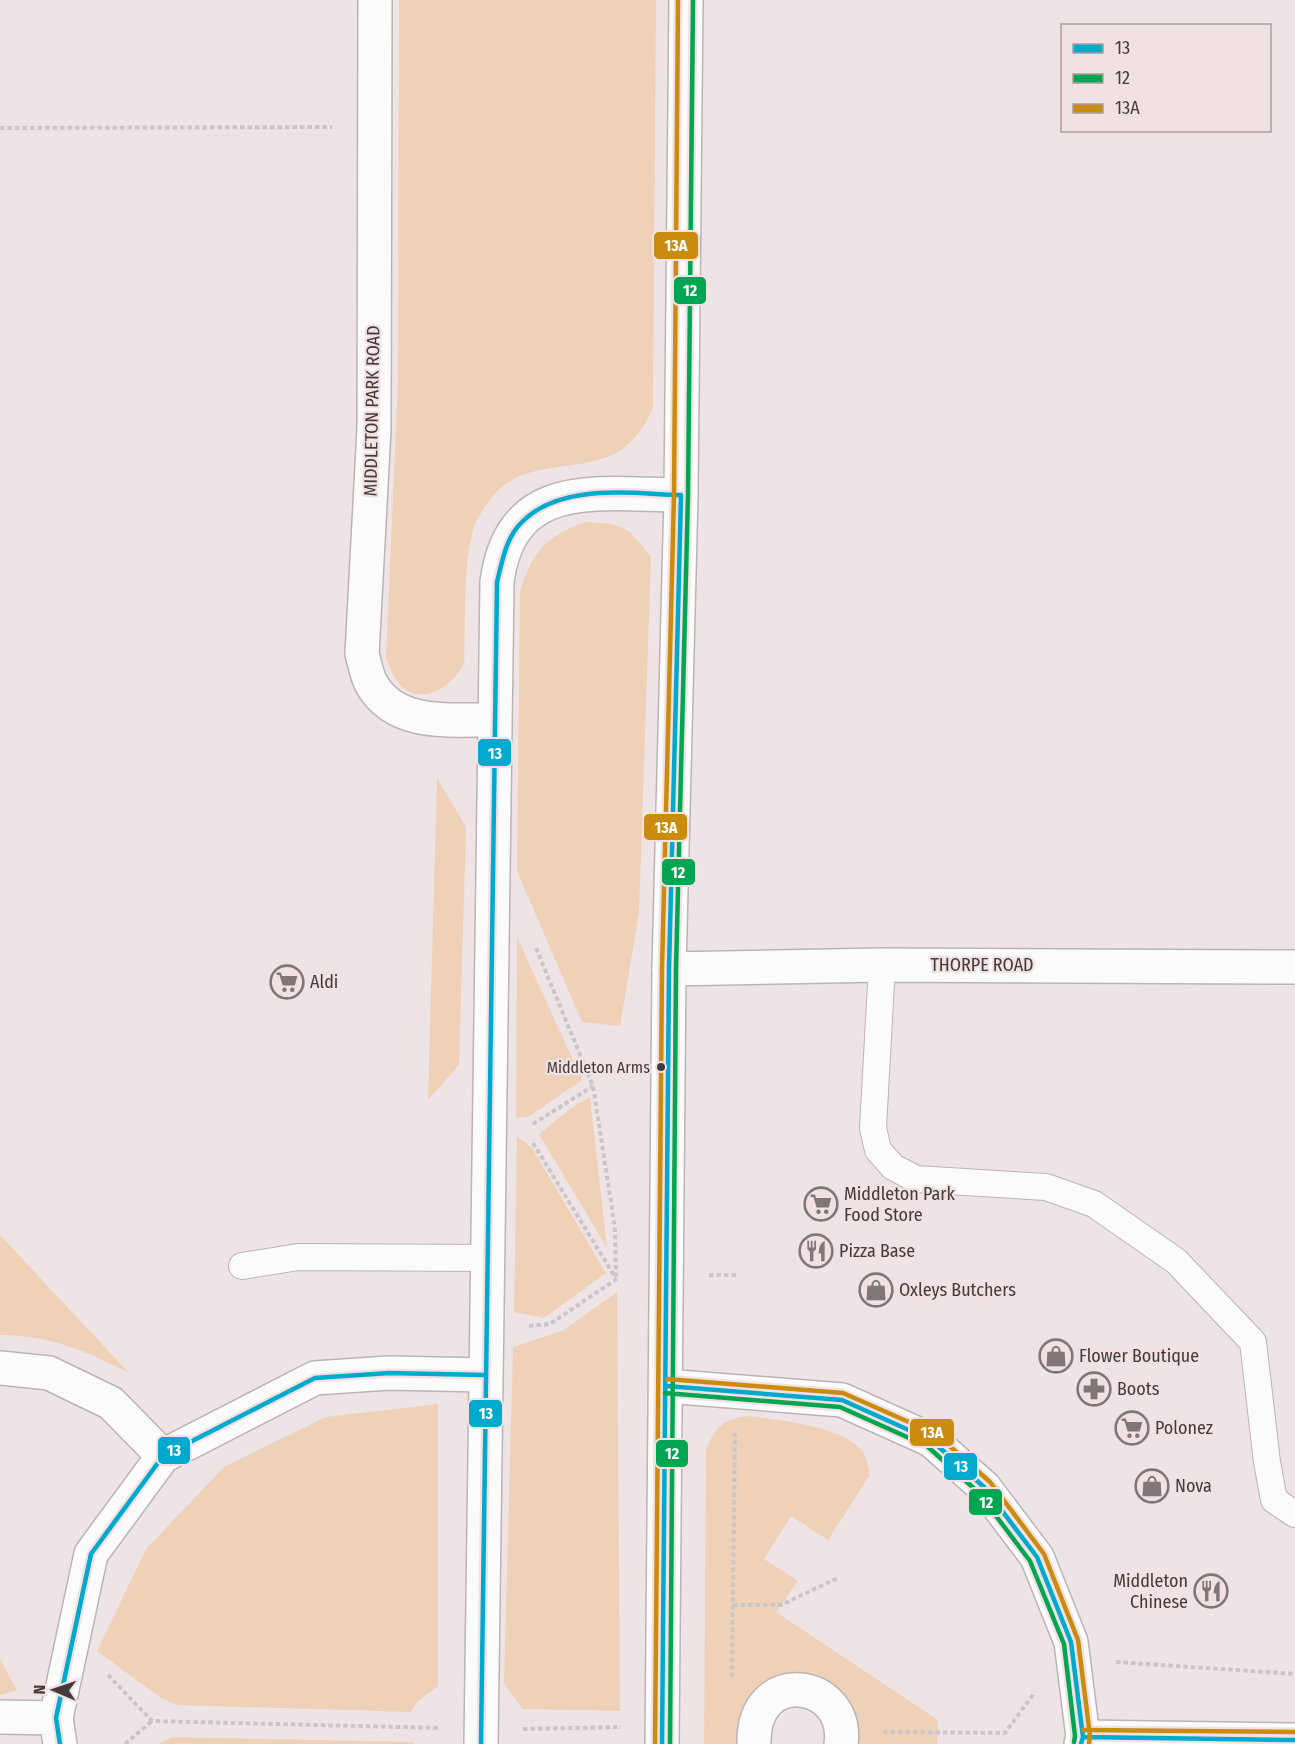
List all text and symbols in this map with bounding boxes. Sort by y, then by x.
legend [1061,24,1271,132]
text: 13 [1115,37,1130,59]
text: 12 [1115,67,1130,89]
text: 13A [1115,97,1140,119]
line badge: 13A [653,231,699,260]
text: 13A [664,236,688,255]
line badge: 12 [673,276,707,305]
text: 12 [683,281,698,300]
street label: MIDDLETON PARK ROAD [360,325,384,497]
line badge: 13 [477,738,512,767]
text: 13 [488,744,503,763]
line badge: 13A [643,813,688,841]
text: 13A [654,818,678,837]
line badge: 12 [661,858,696,886]
text: 12 [671,863,686,882]
street label: THORPE ROAD [930,954,1034,976]
supermarket icon: Aldi [269,964,305,1000]
place label: Aldi [310,971,338,993]
place label: Middleton Arms [547,1058,650,1077]
marker: Middleton Arms [655,1061,667,1073]
place label: Middleton Park Food Store [844,1183,956,1226]
supermarket icon: Middleton Park Food Store [803,1186,839,1222]
restaurant icon: Pizza Base [798,1233,834,1269]
place label: Pizza Base [839,1240,915,1262]
shop icon: Oxleys Butchers [858,1272,894,1308]
place label: Oxleys Butchers [899,1279,1016,1301]
shop icon: Flower Boutique [1038,1338,1074,1374]
place label: Flower Boutique [1079,1345,1199,1367]
pharmacy icon: Boots [1076,1371,1112,1407]
place label: Boots [1117,1378,1160,1400]
line badge: 13 [468,1399,503,1428]
text: 13 [479,1404,494,1423]
supermarket icon: Polonez [1114,1410,1150,1446]
place label: Polonez [1155,1417,1213,1439]
line badge: 13A [909,1418,955,1447]
text: 13A [920,1423,944,1442]
line badge: 13 [157,1436,191,1465]
line badge: 12 [655,1439,689,1468]
text: 13 [167,1441,182,1460]
text: 12 [665,1444,680,1463]
line badge: 13 [943,1452,978,1481]
text: 13 [954,1457,969,1476]
shop icon: Nova [1134,1468,1170,1504]
place label: Nova [1175,1475,1212,1497]
line badge: 12 [968,1488,1003,1516]
text: 12 [979,1493,994,1512]
place label: Middleton Chinese [1113,1570,1188,1613]
restaurant icon: Middleton Chinese [1193,1573,1229,1609]
north arrow [24,1660,84,1720]
text: N [30,1684,49,1695]

